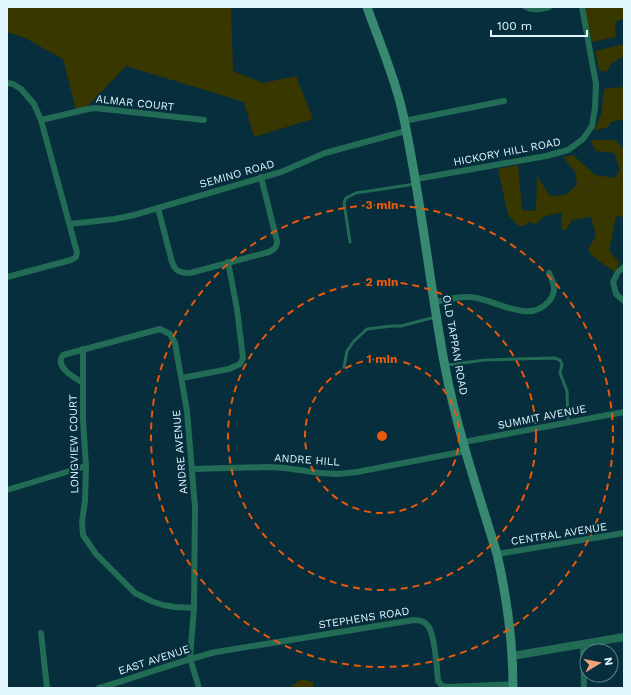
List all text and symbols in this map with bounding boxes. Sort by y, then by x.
scale bar [491,12,587,38]
text: 100 m [497,19,532,33]
street label: ALMAR COURT [95,92,175,114]
street label: HICKORY HILL ROAD [452,135,562,169]
street label: SEMINO ROAD [198,157,276,191]
text: 3 min [366,198,398,212]
text: 2 min [366,275,398,289]
street label: OLD TAPPAN ROAD [440,294,470,396]
text: 1 min [367,352,397,366]
street label: LONGVIEW COURT [67,394,81,494]
street label: SUMMIT AVENUE [497,402,587,432]
street label: ANDRE AVENUE [170,409,190,495]
centre of rings [375,429,389,443]
street label: ANDRE HILL [274,451,341,469]
street label: CENTRAL AVENUE [510,520,608,548]
street label: STEPHENS ROAD [318,604,410,632]
street label: EAST AVENUE [117,642,191,678]
north arrow [579,643,619,683]
text: N [601,656,615,666]

